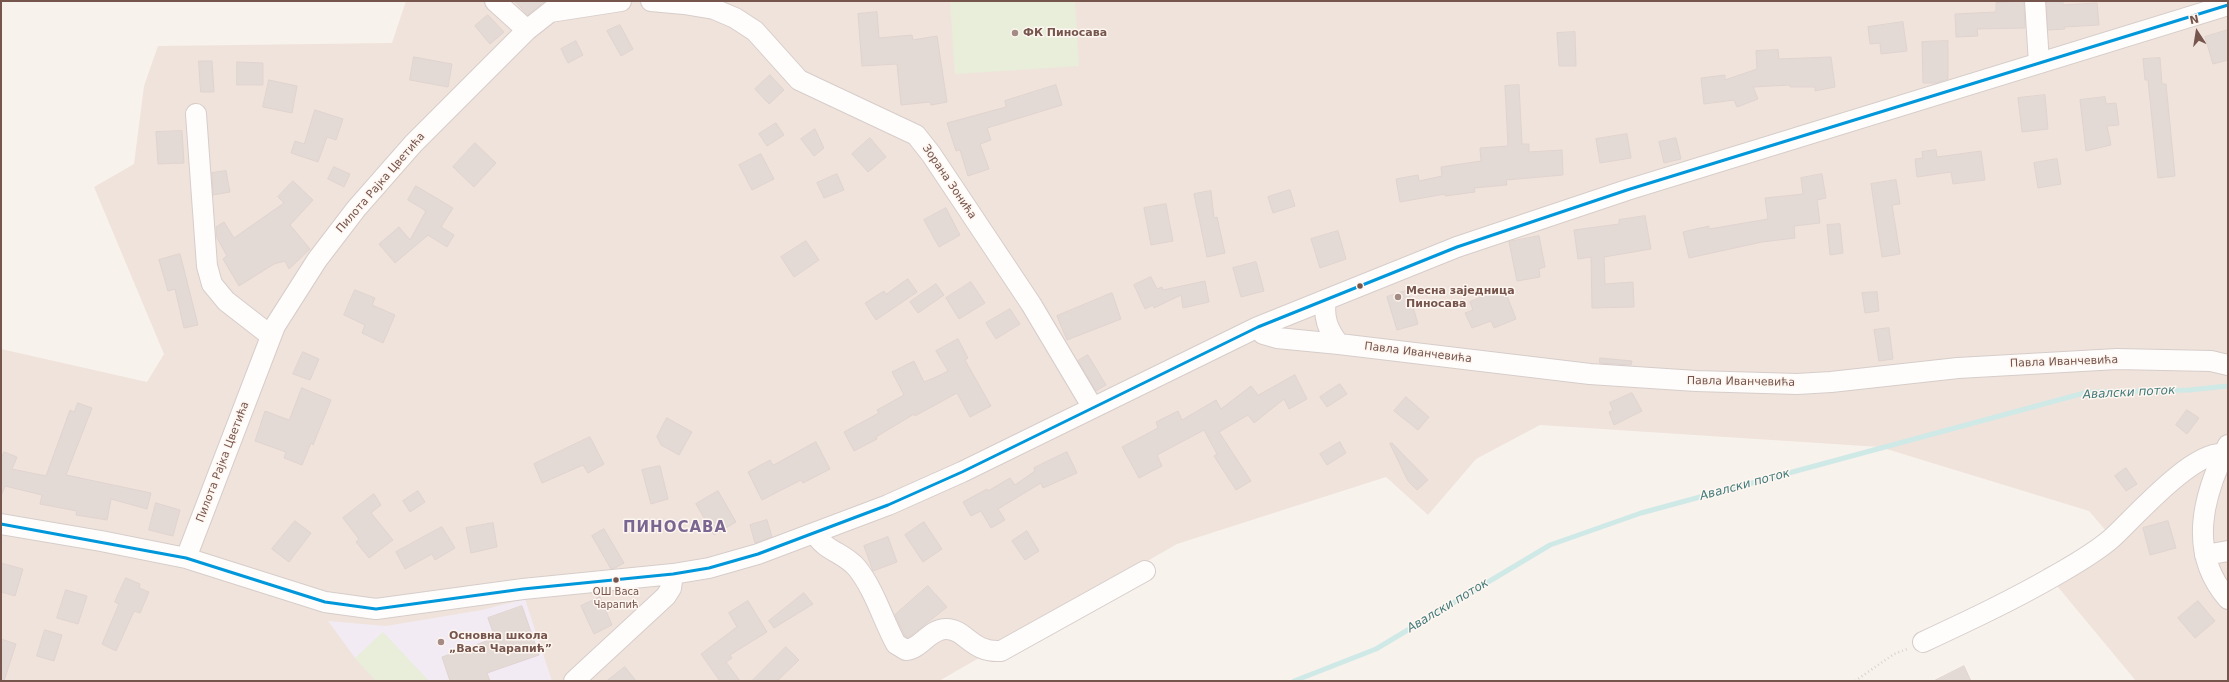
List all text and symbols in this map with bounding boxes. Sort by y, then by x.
north arrow [2177,12,2217,52]
text: N [2189,12,2200,27]
place label: ФК Пиносава [1023,26,1107,40]
marker: ФК Пиносава [1010,28,1020,38]
street label: Пилота Рајка Цветића [334,130,428,236]
street label: Зорана Зонића [919,142,979,222]
unlabelled marker [1355,281,1365,291]
place label: Месна заједница Пиносава [1406,284,1515,310]
marker: Месна заједница Пиносава [1393,292,1403,302]
street label: Павла Иванчевића [1363,340,1473,366]
street label: Павла Иванчевића [2010,354,2118,370]
street label: Павла Иванчевића [1687,374,1795,390]
water label: Авалски поток [2082,383,2176,403]
street label: Пилота Рајка Цветића [194,400,252,524]
water label: Авалски поток [1698,466,1792,504]
district label: ПИНОСАВА [623,519,727,537]
marker: ОШ Васа Чарапић [611,575,621,585]
water label: Авалски поток [1405,576,1491,636]
place label: ОШ Васа Чарапић [593,586,639,610]
place label: Основна школа „Васа Чарапић” [449,629,552,655]
marker: Основна школа „Васа Чарапић” [436,637,446,647]

